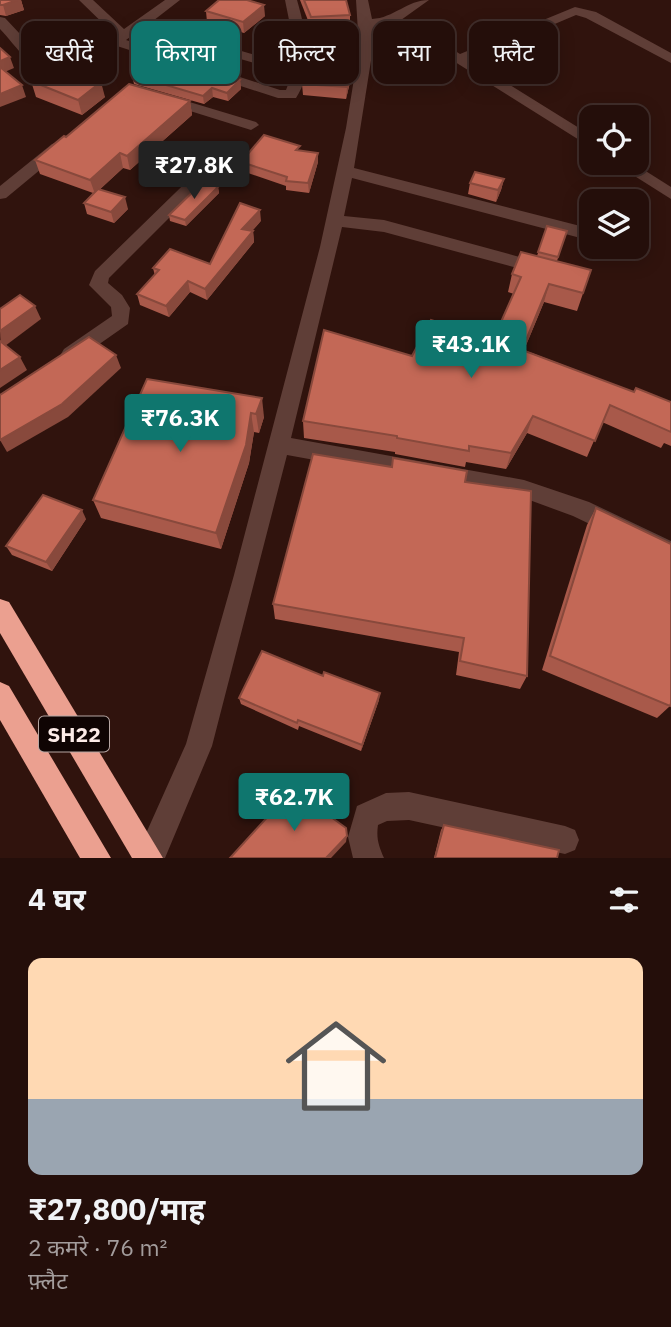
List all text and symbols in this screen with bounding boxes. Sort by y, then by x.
chip: खरीदें [21,21,117,84]
chip: किराया [131,21,240,84]
chip: फ़िल्टर [254,21,359,84]
chip: नया [373,21,455,84]
chip: फ़्लैट [469,21,558,84]
map controls [579,105,649,259]
button: locate [579,105,649,175]
pin: ₹27.8K [137,142,251,201]
text: ₹27.8K [154,149,234,179]
button: layers [579,189,649,259]
pin: ₹43.1K [414,320,528,380]
text: ₹43.1K [431,328,511,358]
pin: ₹76.3K [123,394,237,454]
text: ₹76.3K [140,402,220,432]
road number: SH22 [39,716,109,752]
pin: ₹62.7K [237,774,351,833]
text: ₹62.7K [254,781,334,811]
text: 4 घर [28,879,86,918]
icon: filters [605,881,643,919]
icon: home [273,1003,399,1129]
text: ₹27,800/माह [28,1189,205,1228]
text: 2 कमरे · 76 m² [28,1232,167,1262]
text: फ़्लैट [28,1265,68,1295]

